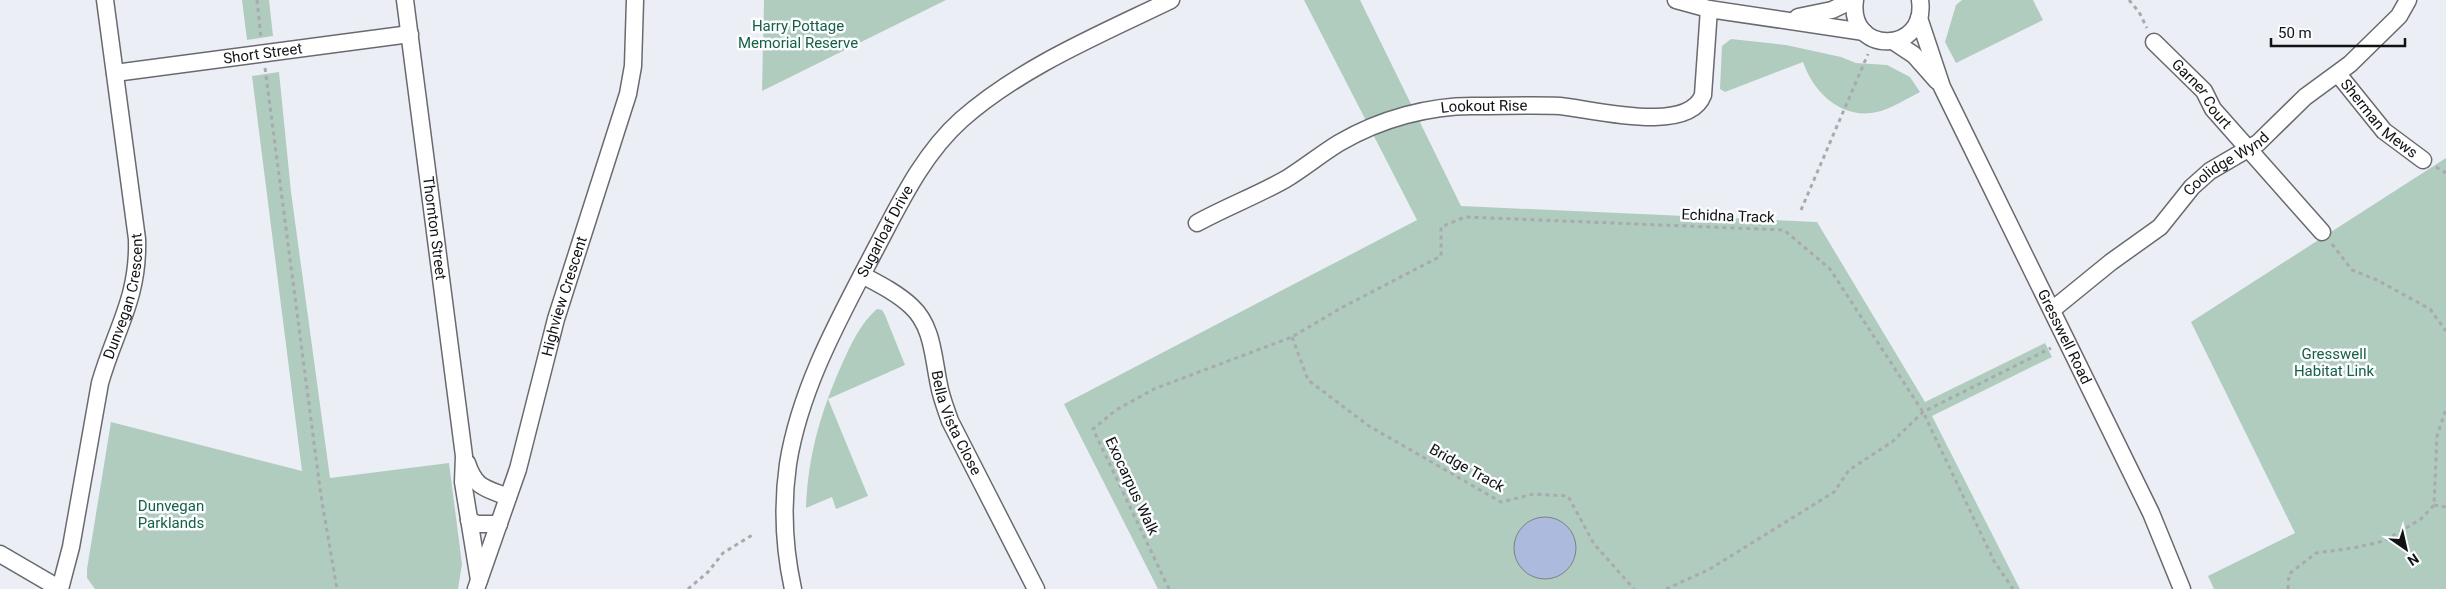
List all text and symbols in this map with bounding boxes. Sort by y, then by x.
scale bar [2271,15,2405,47]
park label: Harry Pottage Memorial Reserve [738,17,858,52]
text: 50 m [2278,24,2312,42]
street label: Short Street [222,39,303,68]
street label: Garner Court [2168,55,2235,133]
street label: Sherman Mews [2337,75,2421,162]
street label: Lookout Rise [1440,97,1528,117]
street label: Coolidge Wynd [2180,128,2273,199]
street label: Thornton Street [419,175,450,281]
street label: Sugarloaf Drive [853,182,917,280]
street label: Echidna Track [1681,205,1775,227]
street label: Dunvegan Crescent [99,232,146,362]
street label: Highview Crescent [538,234,591,358]
street label: Gresswell Road [2034,286,2095,387]
park label: Gresswell Habitat Link [2294,345,2375,380]
street label: Bella Vista Close [927,369,985,478]
street label: Exocarpus Walk [1101,434,1163,538]
street label: Bridge Track [1426,440,1508,496]
park label: Dunvegan Parklands [138,497,204,532]
north arrow [2381,524,2431,574]
text: N [2405,550,2422,569]

